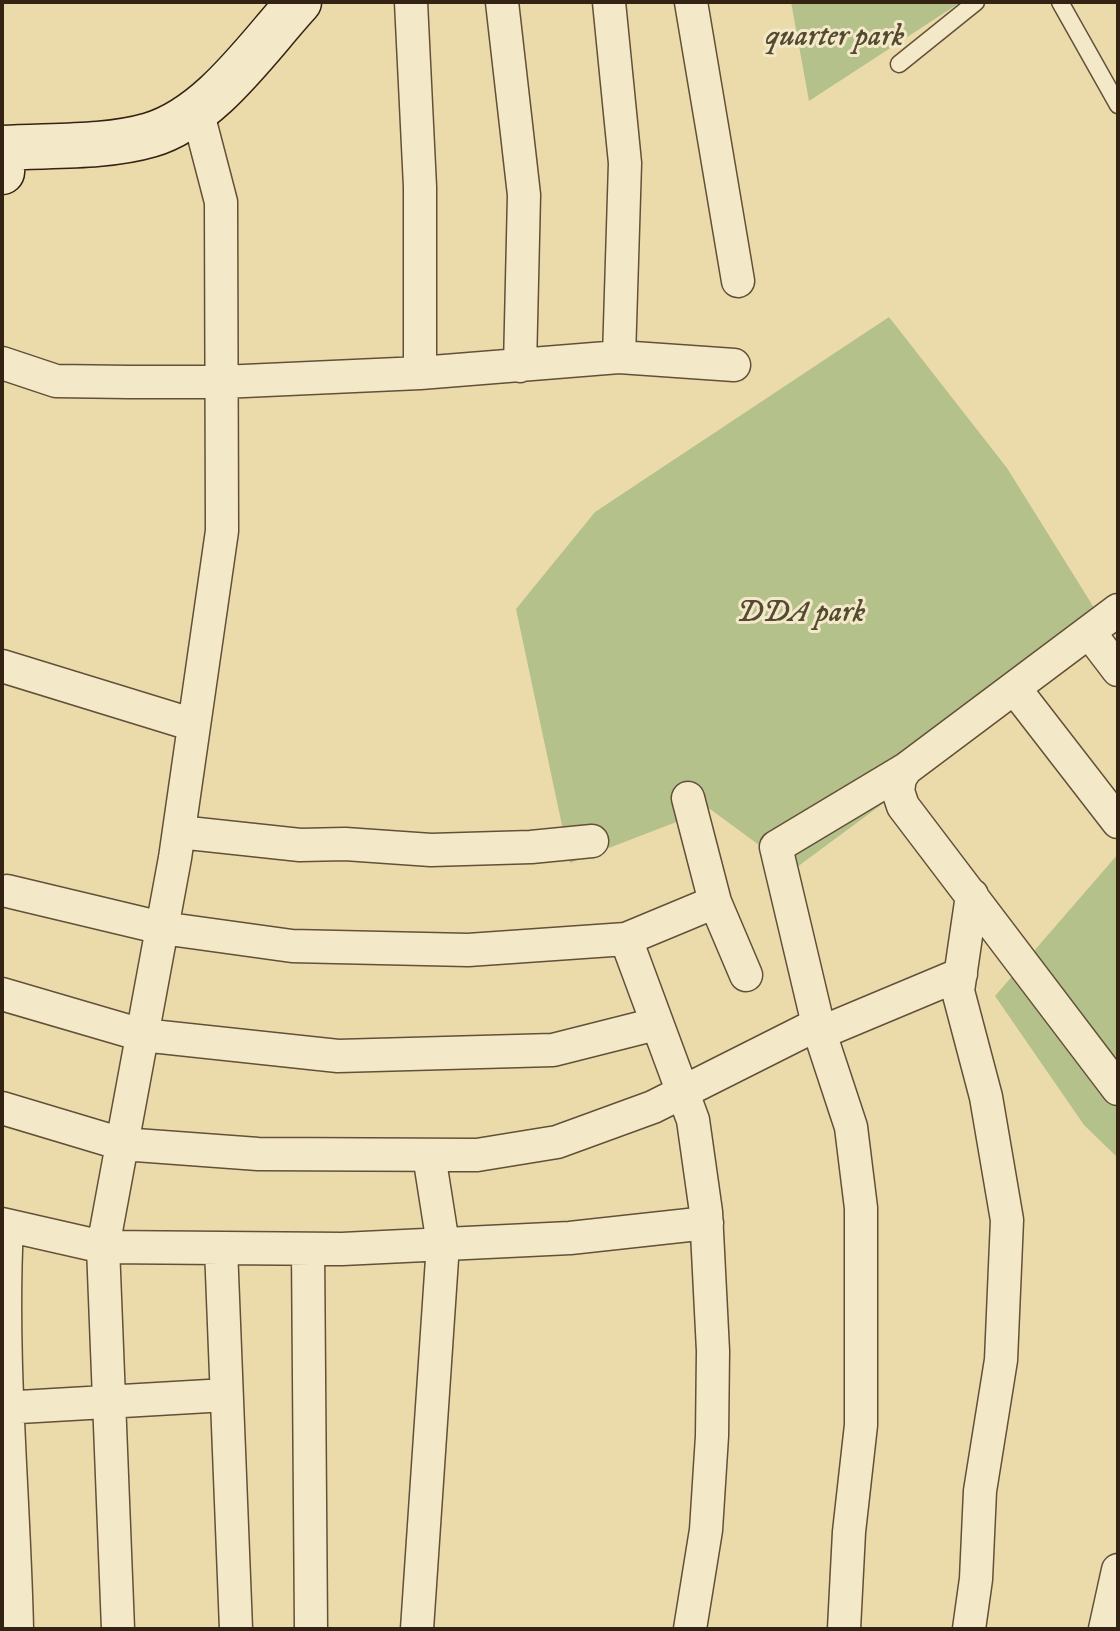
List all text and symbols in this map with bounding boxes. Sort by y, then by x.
park label: quarter park [766,21,904,57]
park label: DDA park [737,597,865,633]

